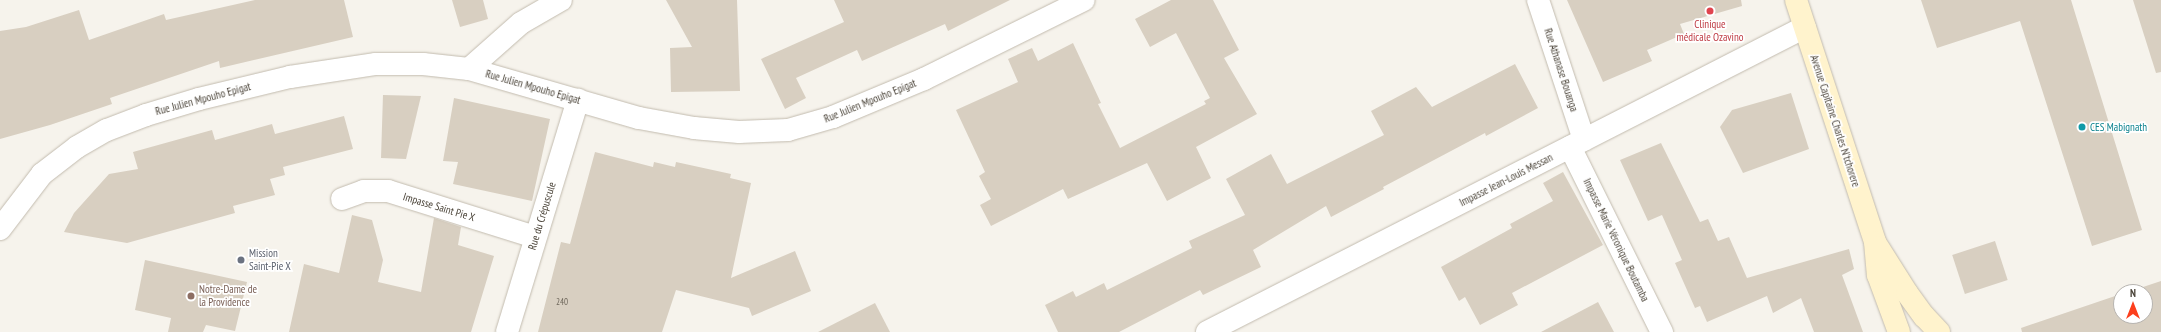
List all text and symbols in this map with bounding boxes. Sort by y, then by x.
marker: Clinique médicale Ozavino [1704,5,1716,17]
place label: Clinique médicale Ozavino [1676,18,1744,44]
street label: Rue Athanase Bouanga [1541,27,1581,113]
street label: Avenue Capitaine Charles N'tchorere [1807,53,1863,189]
street label: Rue Julien Mpouho Epigat [484,67,582,107]
street label: Rue Julien Mpouho Epigat [822,76,918,126]
street label: Rue Julien Mpouho Epigat [154,80,252,118]
place label: CES Mabignath [2090,120,2147,134]
marker: CES Mabignath [2077,122,2087,132]
street label: Impasse Jean-Louis Messan [1457,151,1555,209]
street label: Impasse Marie Véronique Boutamba [1580,176,1652,304]
street label: Rue du Crépuscule [525,180,559,252]
street label: Impasse Saint Pie X [401,190,477,224]
place label: Mission Saint-Pie X [249,247,291,273]
marker: Mission Saint-Pie X [236,255,246,265]
place label: Notre-Dame de la Providence [199,283,257,309]
north arrow [2113,284,2153,324]
text: N [2130,286,2136,300]
marker: Notre-Dame de la Providence [186,291,196,301]
house number: 240 [556,297,568,307]

